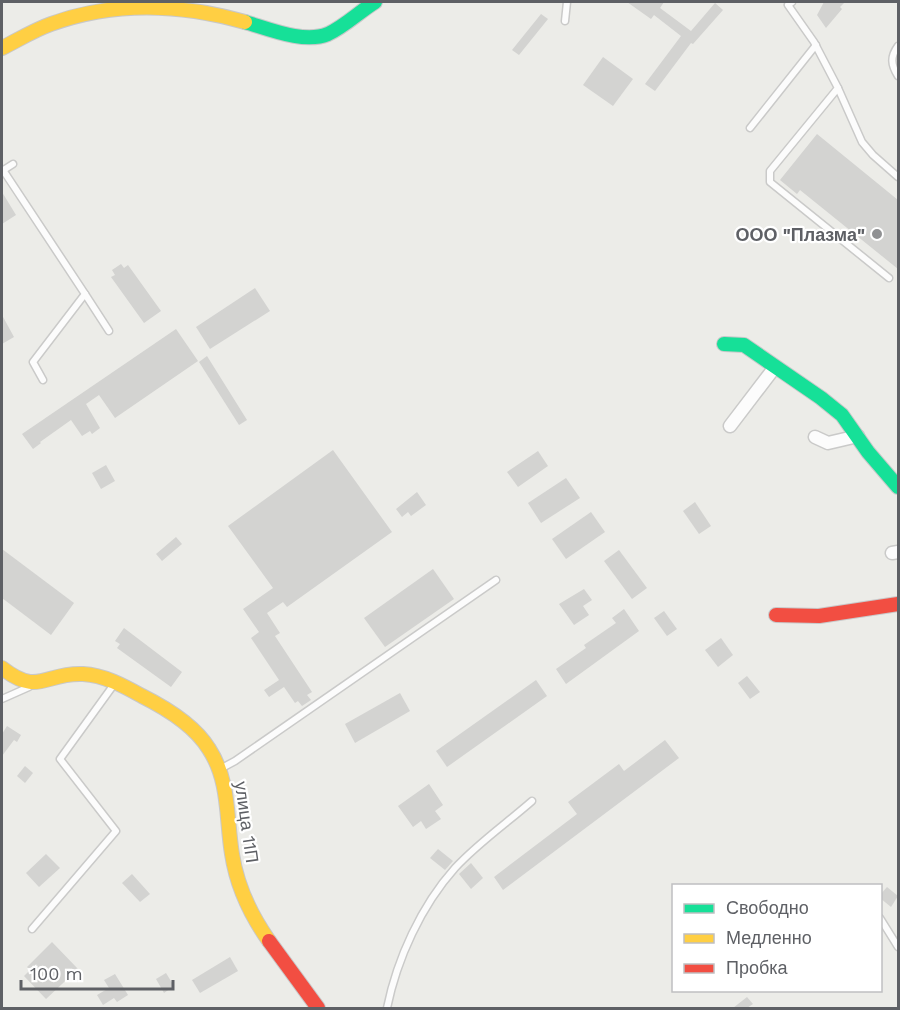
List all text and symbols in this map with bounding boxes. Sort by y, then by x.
place label: ООО "Плазма" [736,224,865,245]
marker: ООО "Плазма" [870,227,884,241]
street label: улица 11П [231,780,263,864]
legend [672,884,882,992]
text: Свободно [726,897,809,918]
text: Медленно [726,927,812,948]
scale bar [21,953,172,991]
text: Пробка [726,957,789,978]
text: 100 m [30,963,83,984]

